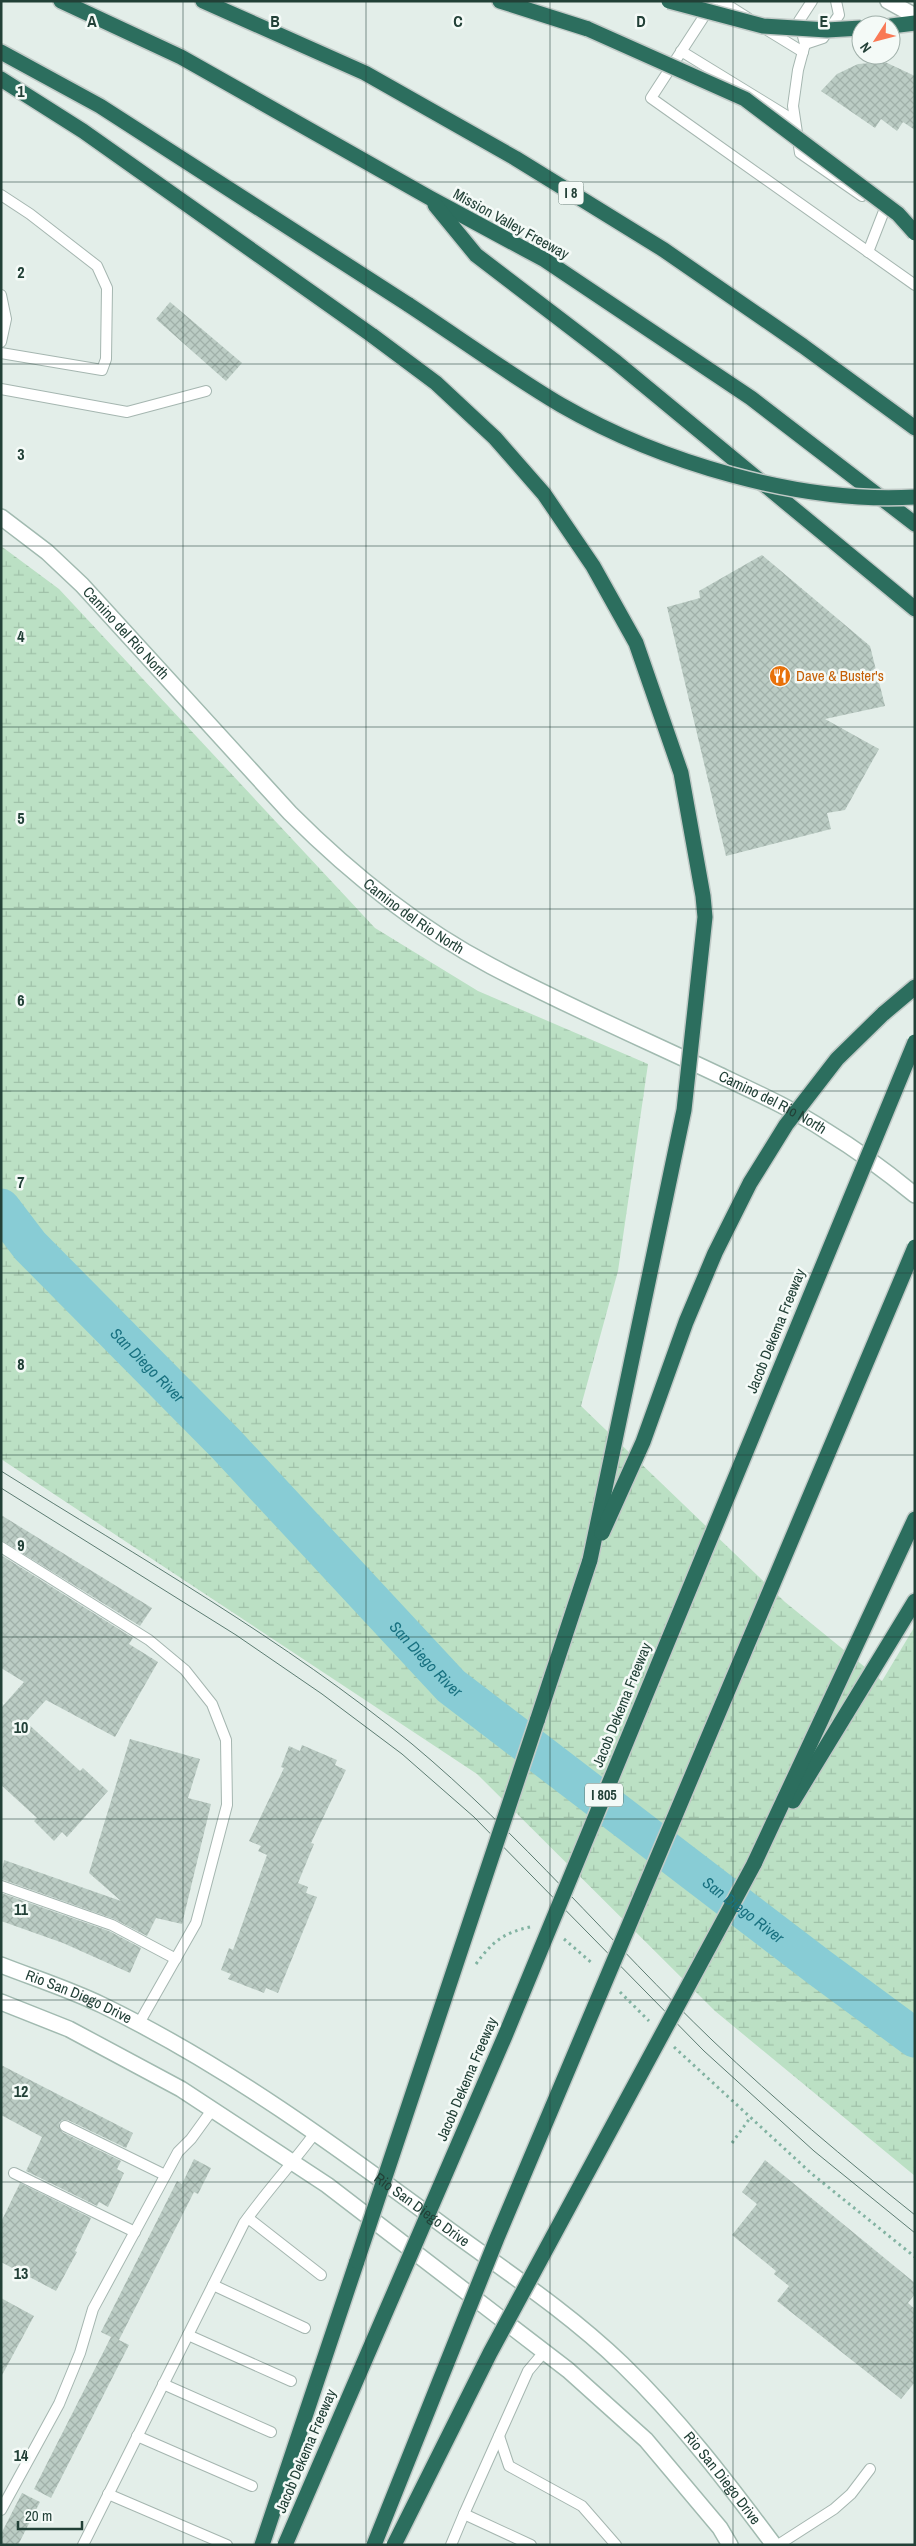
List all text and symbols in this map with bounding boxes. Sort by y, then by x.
text: A [87,10,97,32]
text: B [270,10,280,32]
text: C [453,10,463,32]
text: D [636,10,646,32]
text: E [820,10,829,32]
north arrow [851,15,901,65]
text: N [856,39,875,56]
text: 1 [17,80,25,102]
road number: I 8 [558,182,584,204]
street label: Mission Valley Freeway [449,183,574,265]
text: 2 [17,261,25,283]
text: 3 [17,443,25,465]
street label: Camino del Rio North [78,582,174,684]
text: 4 [17,625,25,647]
restaurant icon: Dave & Buster's [768,664,792,688]
place label: Dave & Buster's [796,665,884,686]
text: 5 [17,807,25,829]
street label: Camino del Rio North [359,873,468,959]
text: 6 [17,989,25,1011]
street label: Camino del Rio North [715,1065,831,1139]
text: 7 [17,1171,25,1193]
street label: Jacob Dekema Freeway [741,1265,810,1396]
water label: San Diego River [106,1323,190,1408]
text: 8 [17,1353,25,1375]
text: 9 [17,1534,25,1556]
water label: San Diego River [385,1616,467,1702]
street label: Jacob Dekema Freeway [587,1639,656,1770]
text: 10 [14,1716,28,1738]
road number: I 805 [585,1784,623,1806]
water label: San Diego River [698,1871,789,1948]
text: 11 [14,1898,29,1920]
street label: Rio San Diego Drive [23,1964,136,2028]
street label: Jacob Dekema Freeway [431,2013,502,2144]
text: 12 [14,2080,28,2102]
street label: Rio San Diego Drive [370,2167,474,2251]
text: 13 [14,2262,28,2284]
street label: Jacob Dekema Freeway [270,2385,341,2516]
street label: Rio San Diego Drive [679,2427,766,2529]
text: 14 [14,2444,29,2466]
scale bar [18,2498,81,2530]
text: 20 m [25,2505,52,2526]

